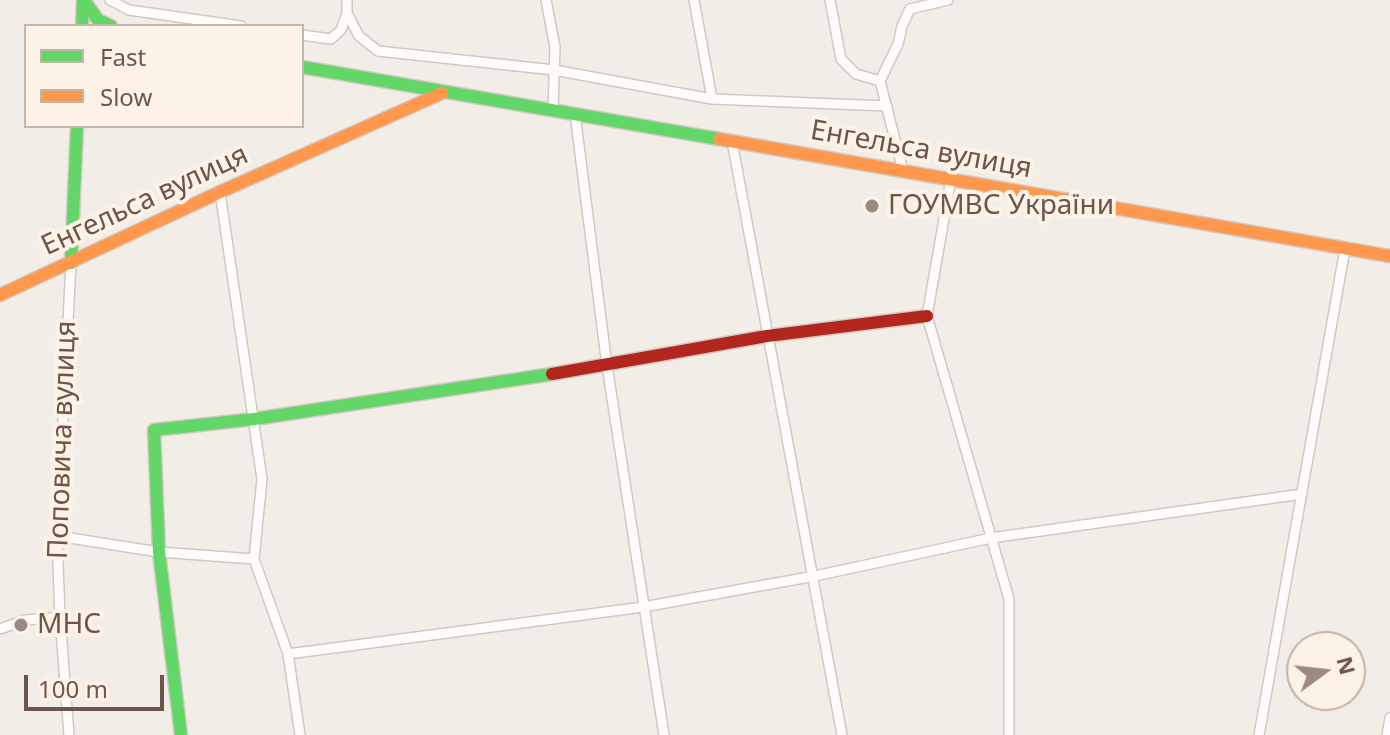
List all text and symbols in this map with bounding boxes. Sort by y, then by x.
legend [24,24,304,128]
text: Fast [100,40,146,73]
text: Slow [100,80,152,113]
street label: Енгельса вулиця [808,114,1034,186]
street label: Енгельса вулиця [36,138,254,264]
place label: ГОУМВС України [888,189,1114,223]
marker: ГОУМВС України [863,197,881,215]
street label: Поповича вулиця [42,320,84,560]
place label: МНС [37,608,101,642]
marker: МНС [12,616,30,634]
north arrow [1286,631,1366,711]
text: N [1330,653,1364,678]
scale bar [28,659,168,709]
text: 100 m [38,672,108,705]

